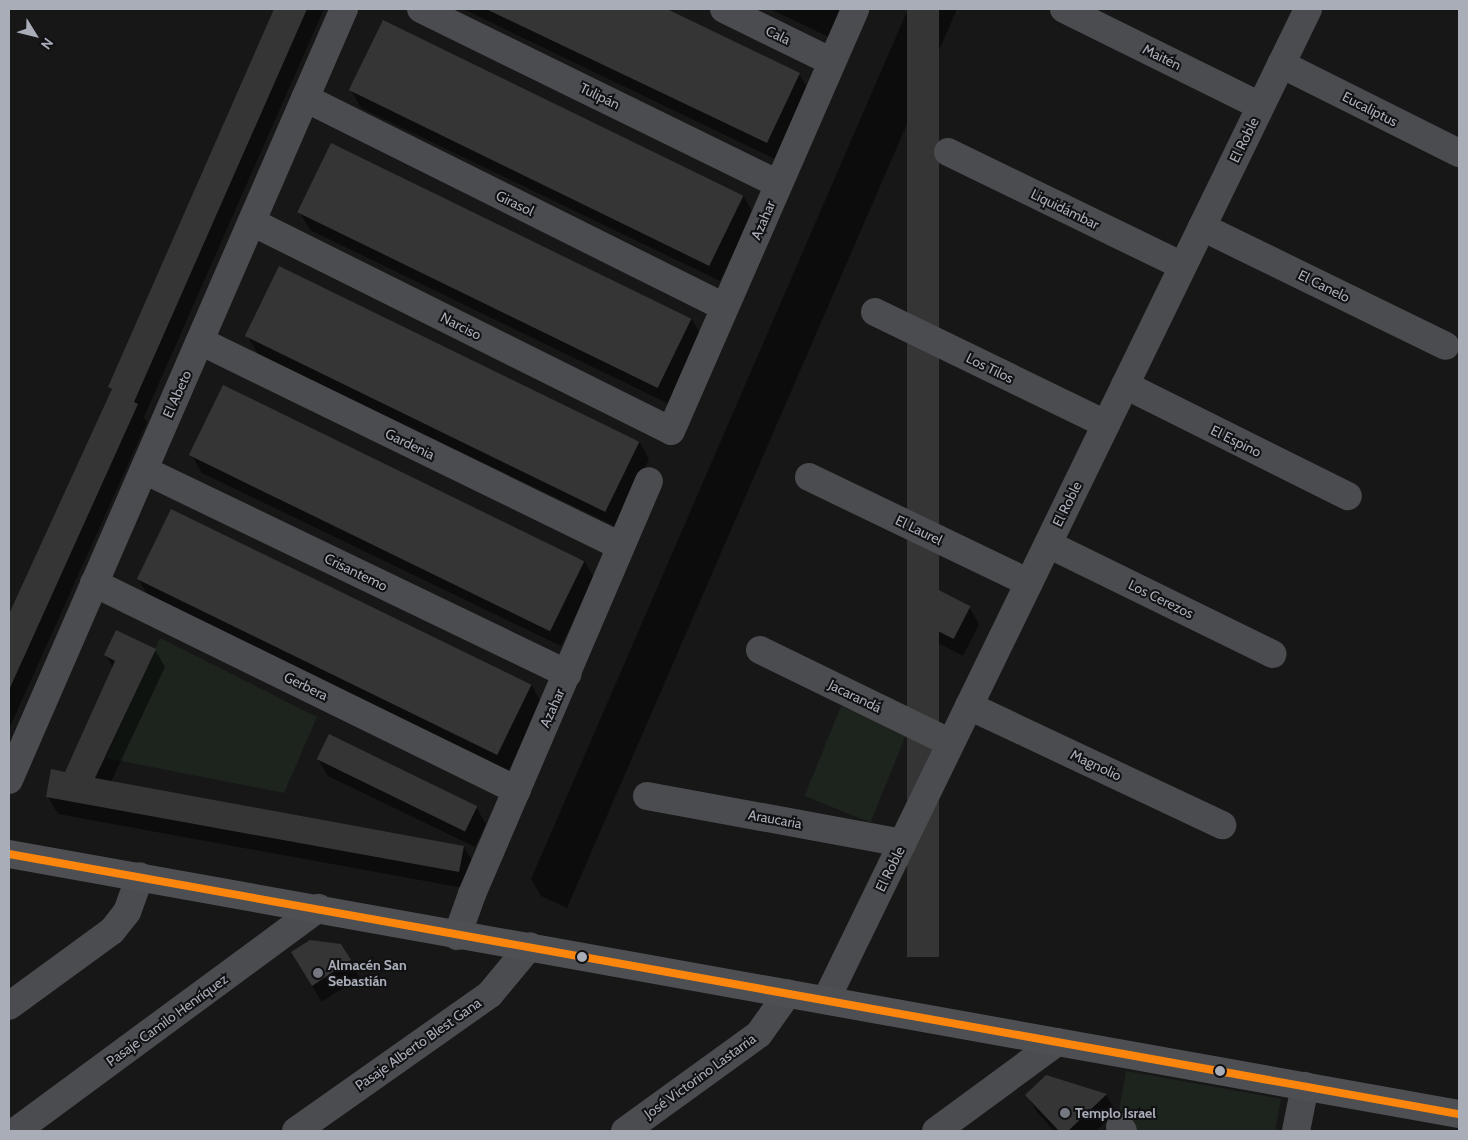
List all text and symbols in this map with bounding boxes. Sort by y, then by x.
north arrow [10,10,60,60]
street label: Cala [763,22,793,48]
text: N [37,35,57,53]
street label: Maitén [1140,41,1184,73]
street label: Tulipán [577,79,623,113]
street label: Eucaliptus [1340,88,1400,130]
street label: El Roble [1226,115,1262,165]
street label: Liquidámbar [1028,185,1102,233]
street label: Girasol [493,187,537,219]
street label: Azahar [747,198,779,242]
street label: El Canelo [1295,266,1353,306]
street label: Narciso [438,309,484,343]
street label: Los Tilos [964,349,1016,387]
street label: El Abeto [159,368,195,420]
street label: El Espino [1208,422,1264,460]
street label: Gardenia [383,425,437,463]
street label: El Roble [1049,479,1085,529]
street label: El Laurel [893,511,945,549]
street label: Crisantemo [322,550,390,594]
street label: Los Cerezos [1126,576,1196,622]
street label: Gerbera [281,668,331,704]
street label: Jacarandá [826,676,884,716]
street label: Azahar [536,686,568,730]
street label: Magnolio [1068,746,1124,784]
street label: Araucaria [747,806,803,832]
street label: El Roble [872,844,908,894]
unlabelled marker [577,952,587,962]
place label: Almacén San Sebastián [328,957,407,990]
marker: Almacén San Sebastián [312,967,324,979]
street label: Pasaje Camilo Henríquez [103,970,231,1070]
street label: Pasaje Alberto Blest Gana [352,994,484,1094]
street label: José Victorino Lastarria [641,1030,759,1122]
unlabelled marker [1215,1066,1225,1076]
place label: Templo Israel [1075,1105,1156,1121]
marker: Templo Israel [1059,1107,1071,1119]

